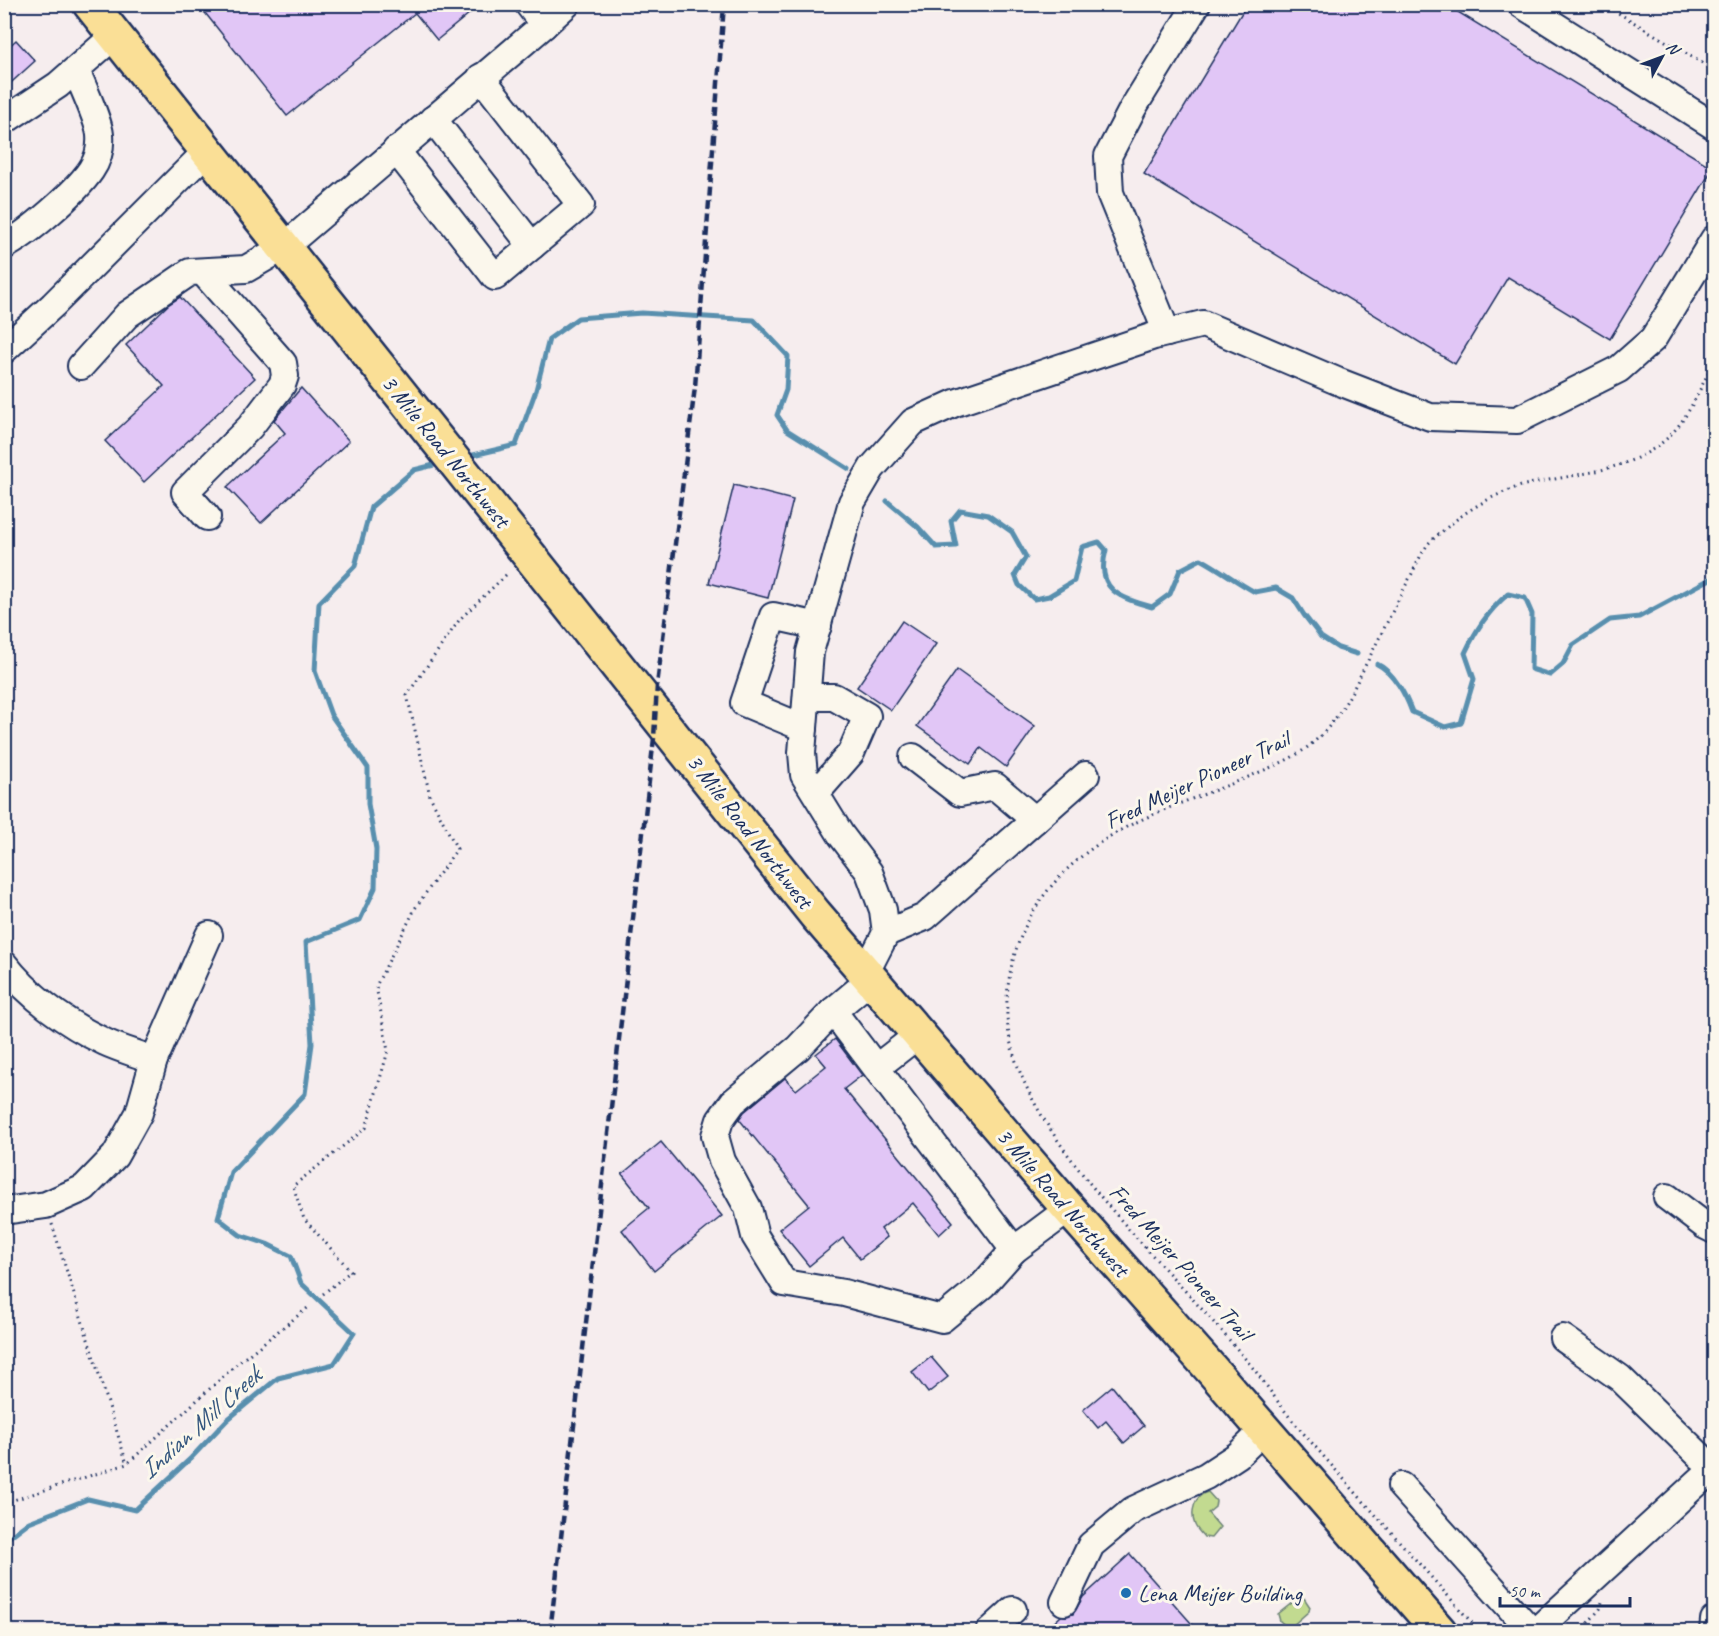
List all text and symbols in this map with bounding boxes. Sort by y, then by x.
north arrow [1632,27,1692,87]
text: N [1662,38,1685,60]
street label: 3 Mile Road Northwest [375,368,518,535]
street label: Fred Meijer Pioneer Trail [1100,722,1298,836]
street label: 3 Mile Road Northwest [680,748,821,916]
street label: 3 Mile Road Northwest [990,1121,1137,1284]
street label: Fred Meijer Pioneer Trail [1103,1178,1262,1349]
water label: Indian Mill Creek [132,1357,271,1486]
scale bar [1500,1570,1630,1608]
place label: Lena Meijer Building [1138,1578,1304,1608]
text: 50 m [1509,1580,1542,1602]
marker: Lena Meijer Building [1119,1586,1133,1600]

